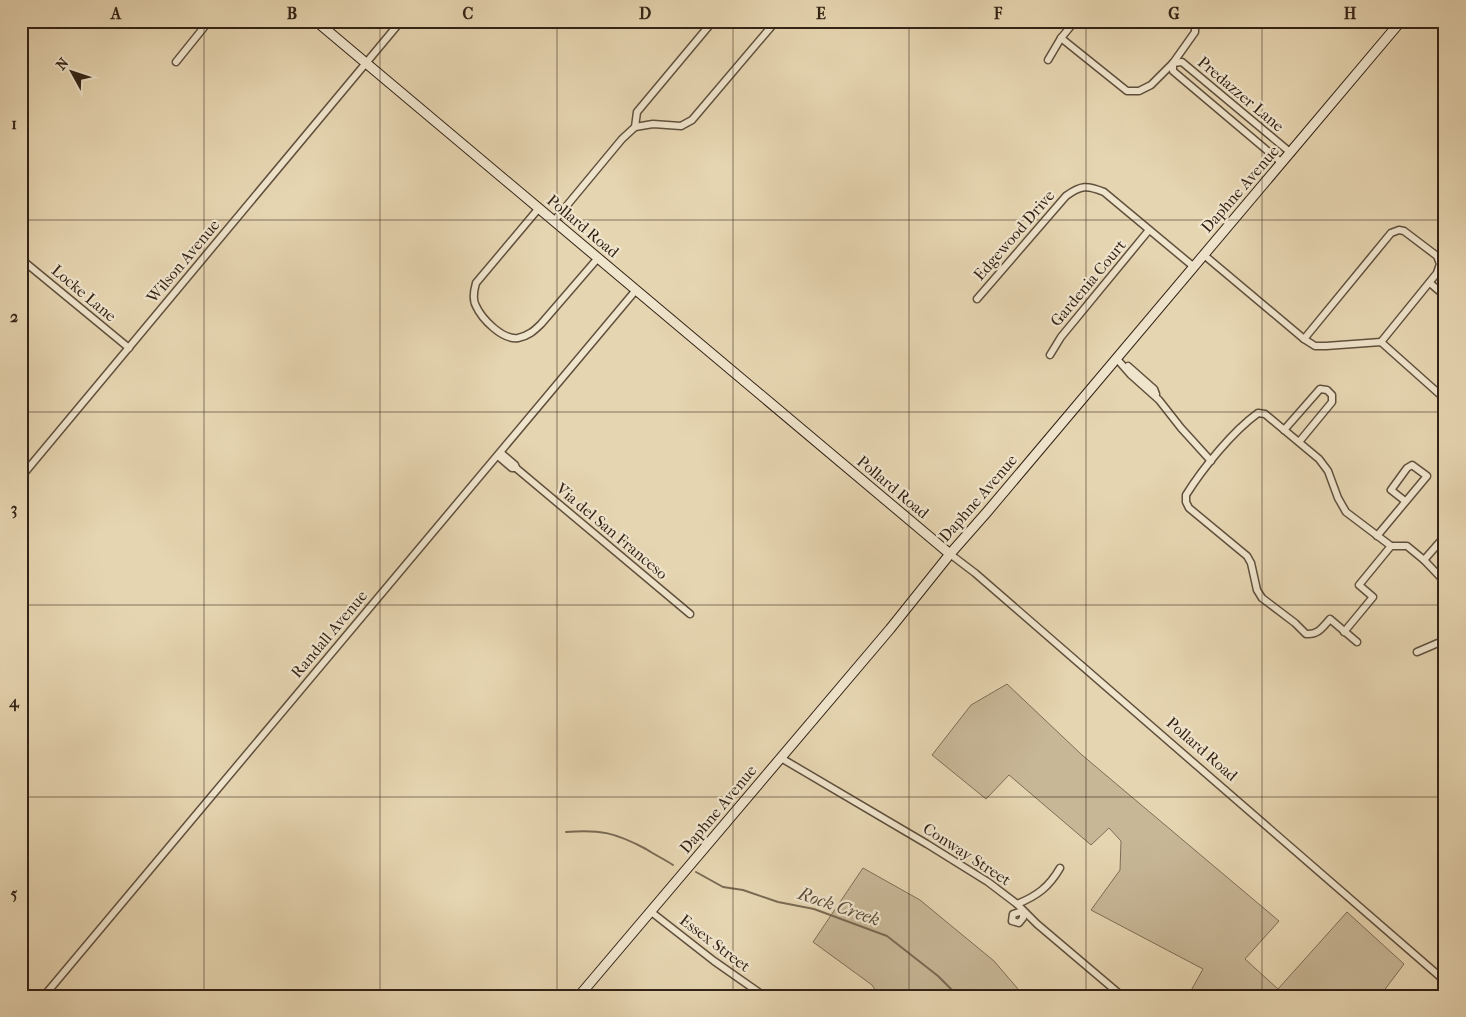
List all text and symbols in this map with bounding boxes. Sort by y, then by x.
text: A [110,4,122,23]
text: B [287,4,297,23]
text: C [463,4,474,23]
text: D [639,4,651,23]
text: E [816,4,826,23]
text: F [993,4,1003,23]
text: G [1168,4,1180,23]
text: H [1344,4,1357,23]
north arrow [48,48,98,98]
street label: Predazzer Lane [1194,52,1288,136]
text: N [52,54,73,73]
text: 1 [11,114,17,133]
street label: Daphne Avenue [1197,141,1283,236]
street label: Edgewood Drive [969,186,1059,284]
street label: Pollard Road [543,190,623,262]
street label: Wilson Avenue [142,215,223,307]
street label: Gardenia Court [1046,236,1130,330]
street label: Locke Lane [48,261,120,326]
text: 2 [10,307,18,326]
street label: Daphne Avenue [935,450,1021,545]
street label: Pollard Road [853,451,933,523]
street label: Via del San Franceso [552,478,672,583]
text: 3 [11,499,17,519]
street label: Randall Avenue [287,586,371,682]
text: 4 [8,692,20,712]
street label: Pollard Road [1163,713,1242,785]
street label: Daphne Avenue [676,761,760,857]
street label: Conway Street [920,819,1015,890]
water label: Rock Creek [794,883,883,931]
text: 5 [11,884,18,903]
street label: Essex Street [676,910,754,976]

